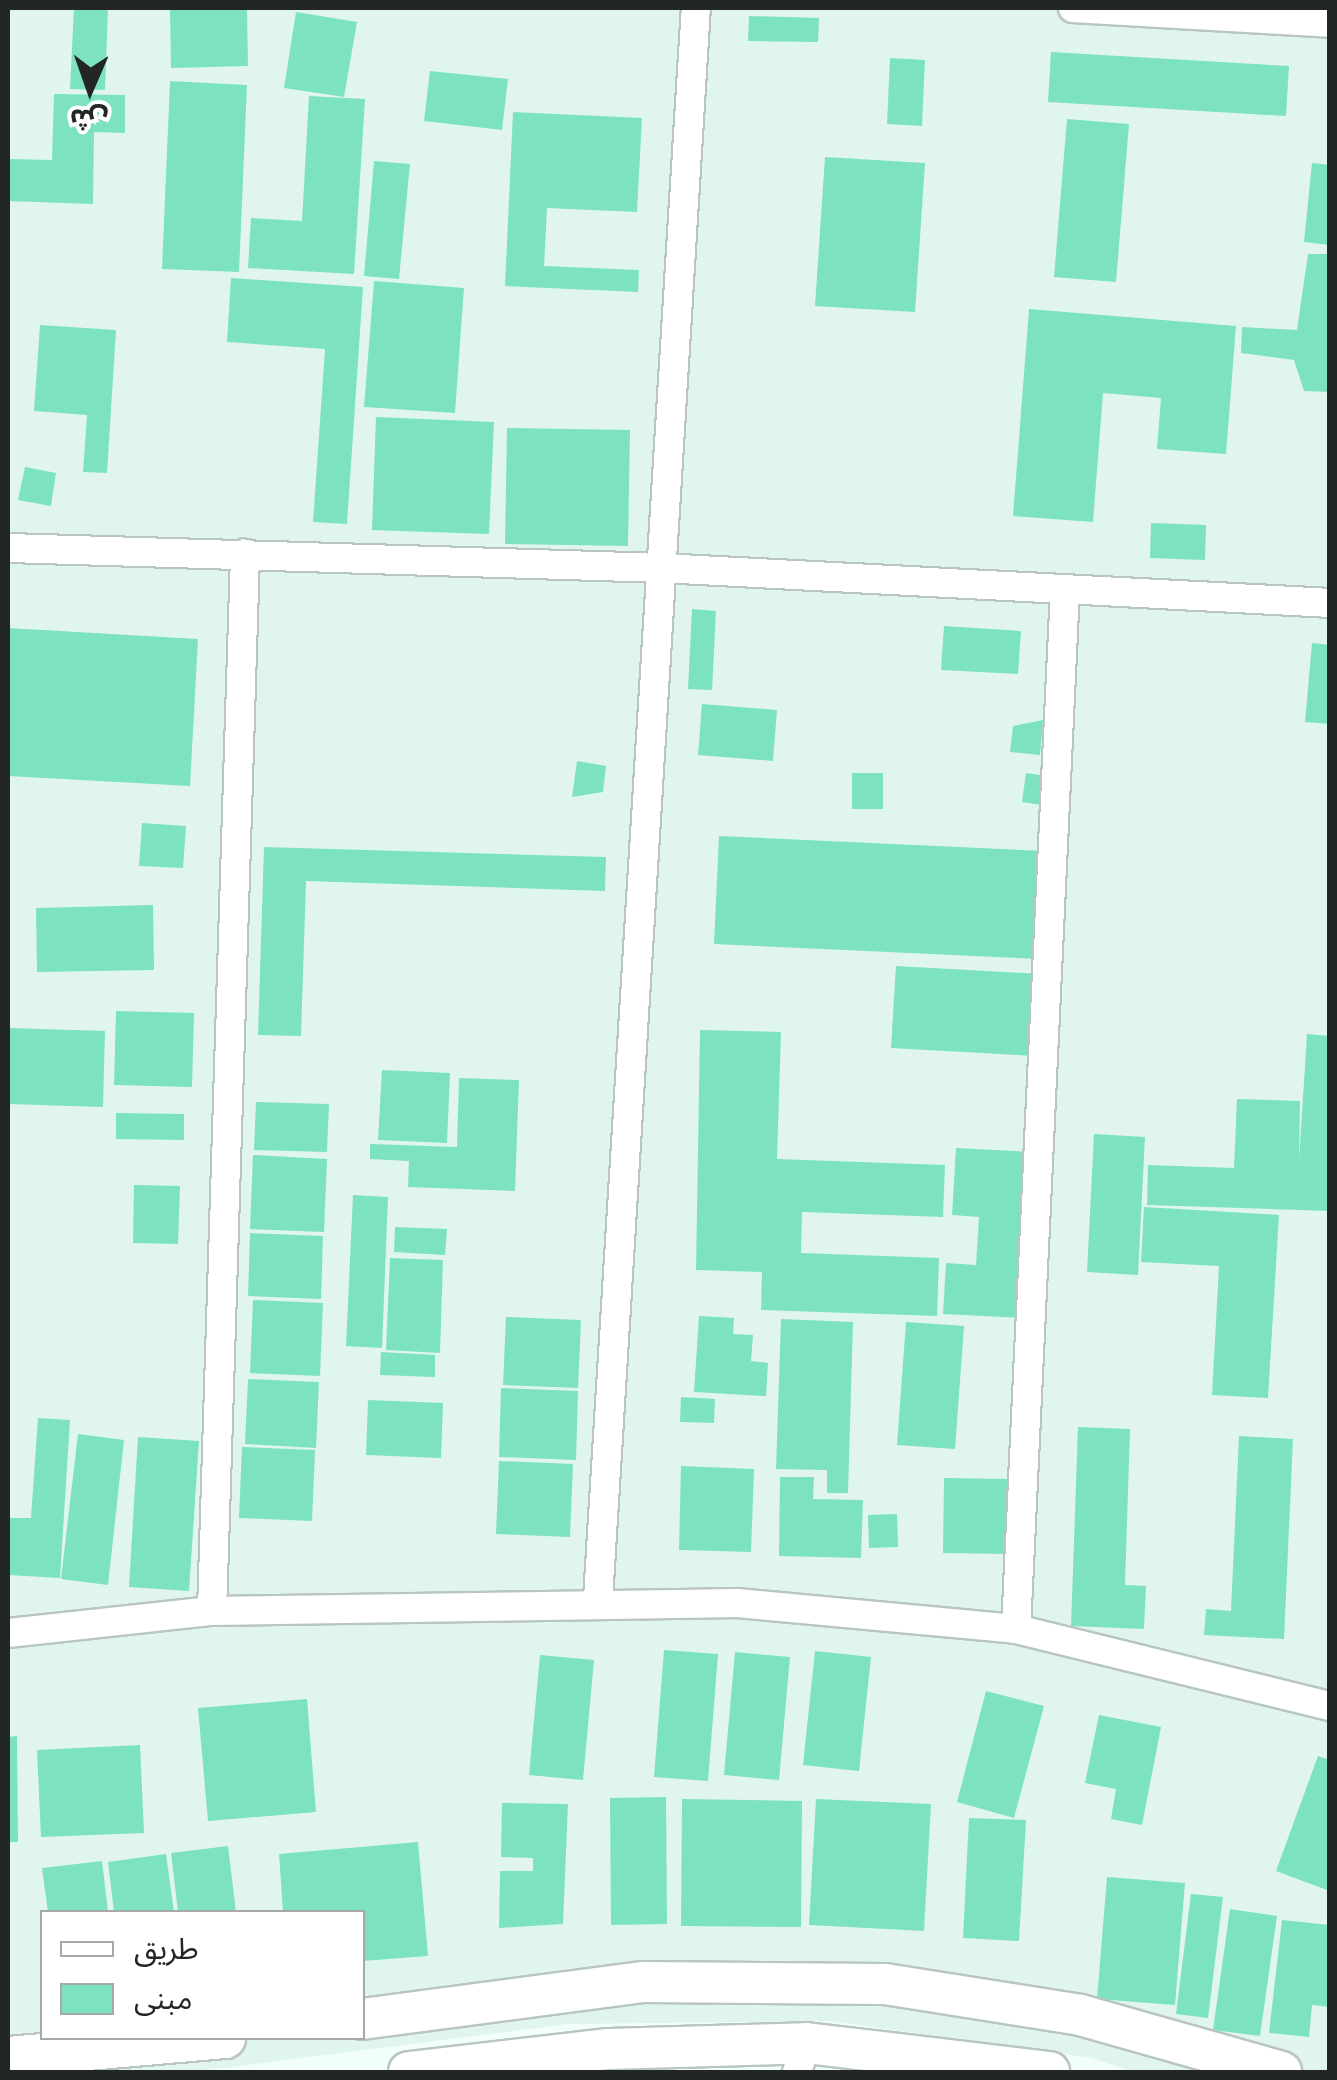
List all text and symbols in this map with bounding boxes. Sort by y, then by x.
north arrow [40,40,140,140]
text: ش [69,101,109,140]
legend [40,1910,365,2040]
text: طريق [134,1928,199,1967]
text: مبنى [134,1978,192,2017]

